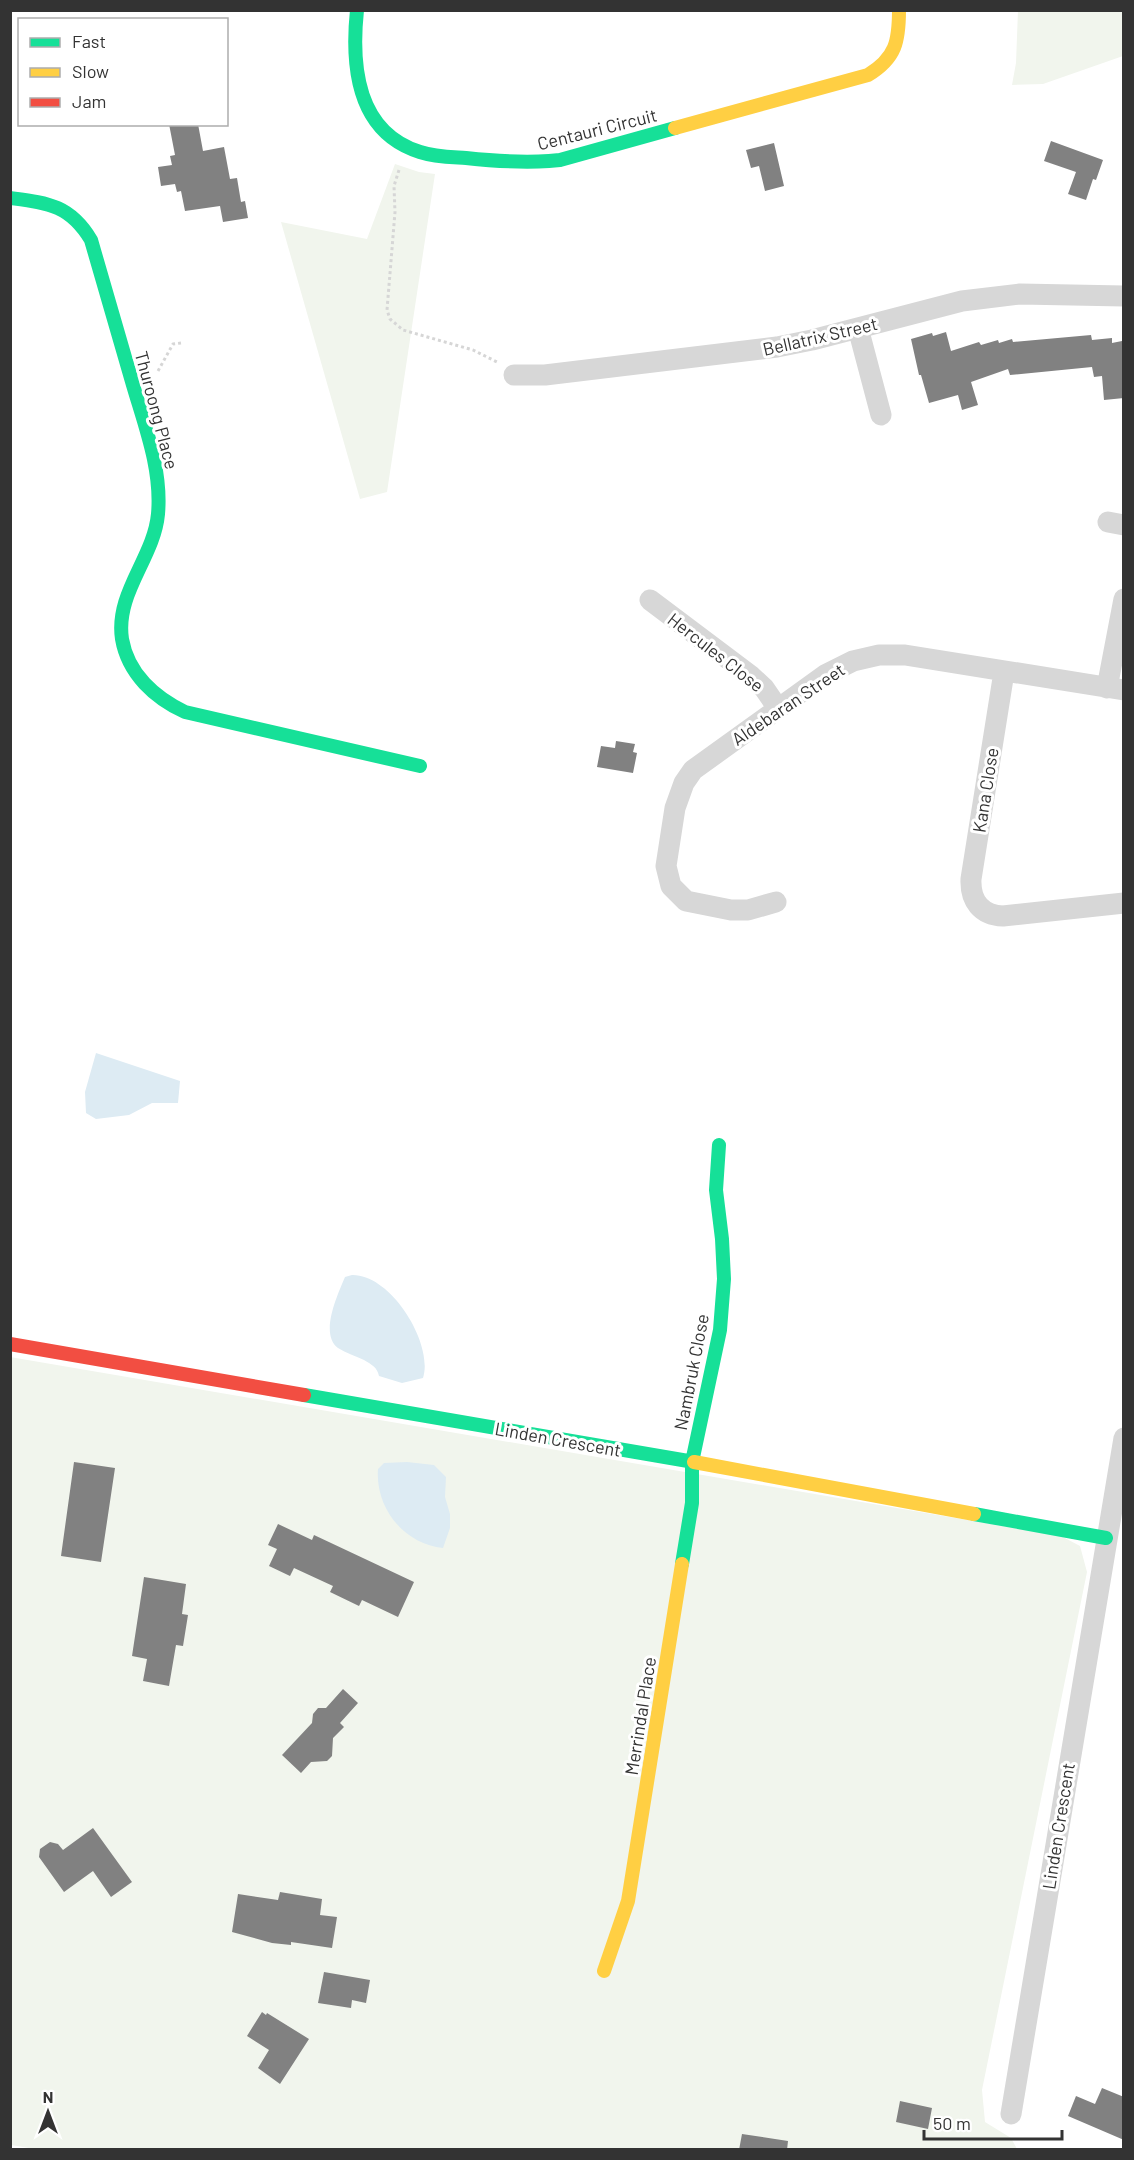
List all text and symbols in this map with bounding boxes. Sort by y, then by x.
legend [18,18,228,126]
text: Fast [72,30,106,52]
text: Slow [72,60,109,82]
text: Jam [72,90,106,112]
street label: Centauri Circuit [535,104,659,154]
street label: Bellatrix Street [760,312,880,360]
street label: Thuroong Place [131,348,183,472]
street label: Hercules Close [664,608,768,696]
street label: Aldebaran Street [727,658,849,750]
street label: Kana Close [967,746,1003,834]
street label: Nambruk Close [669,1312,713,1432]
street label: Linden Crescent [493,1417,623,1461]
street label: Merrindal Place [620,1655,660,1777]
street label: Linden Crescent [1037,1761,1079,1891]
north arrow [18,2082,78,2142]
text: N [43,2087,53,2106]
scale bar [924,2103,1062,2141]
text: 50 m [933,2112,971,2134]

